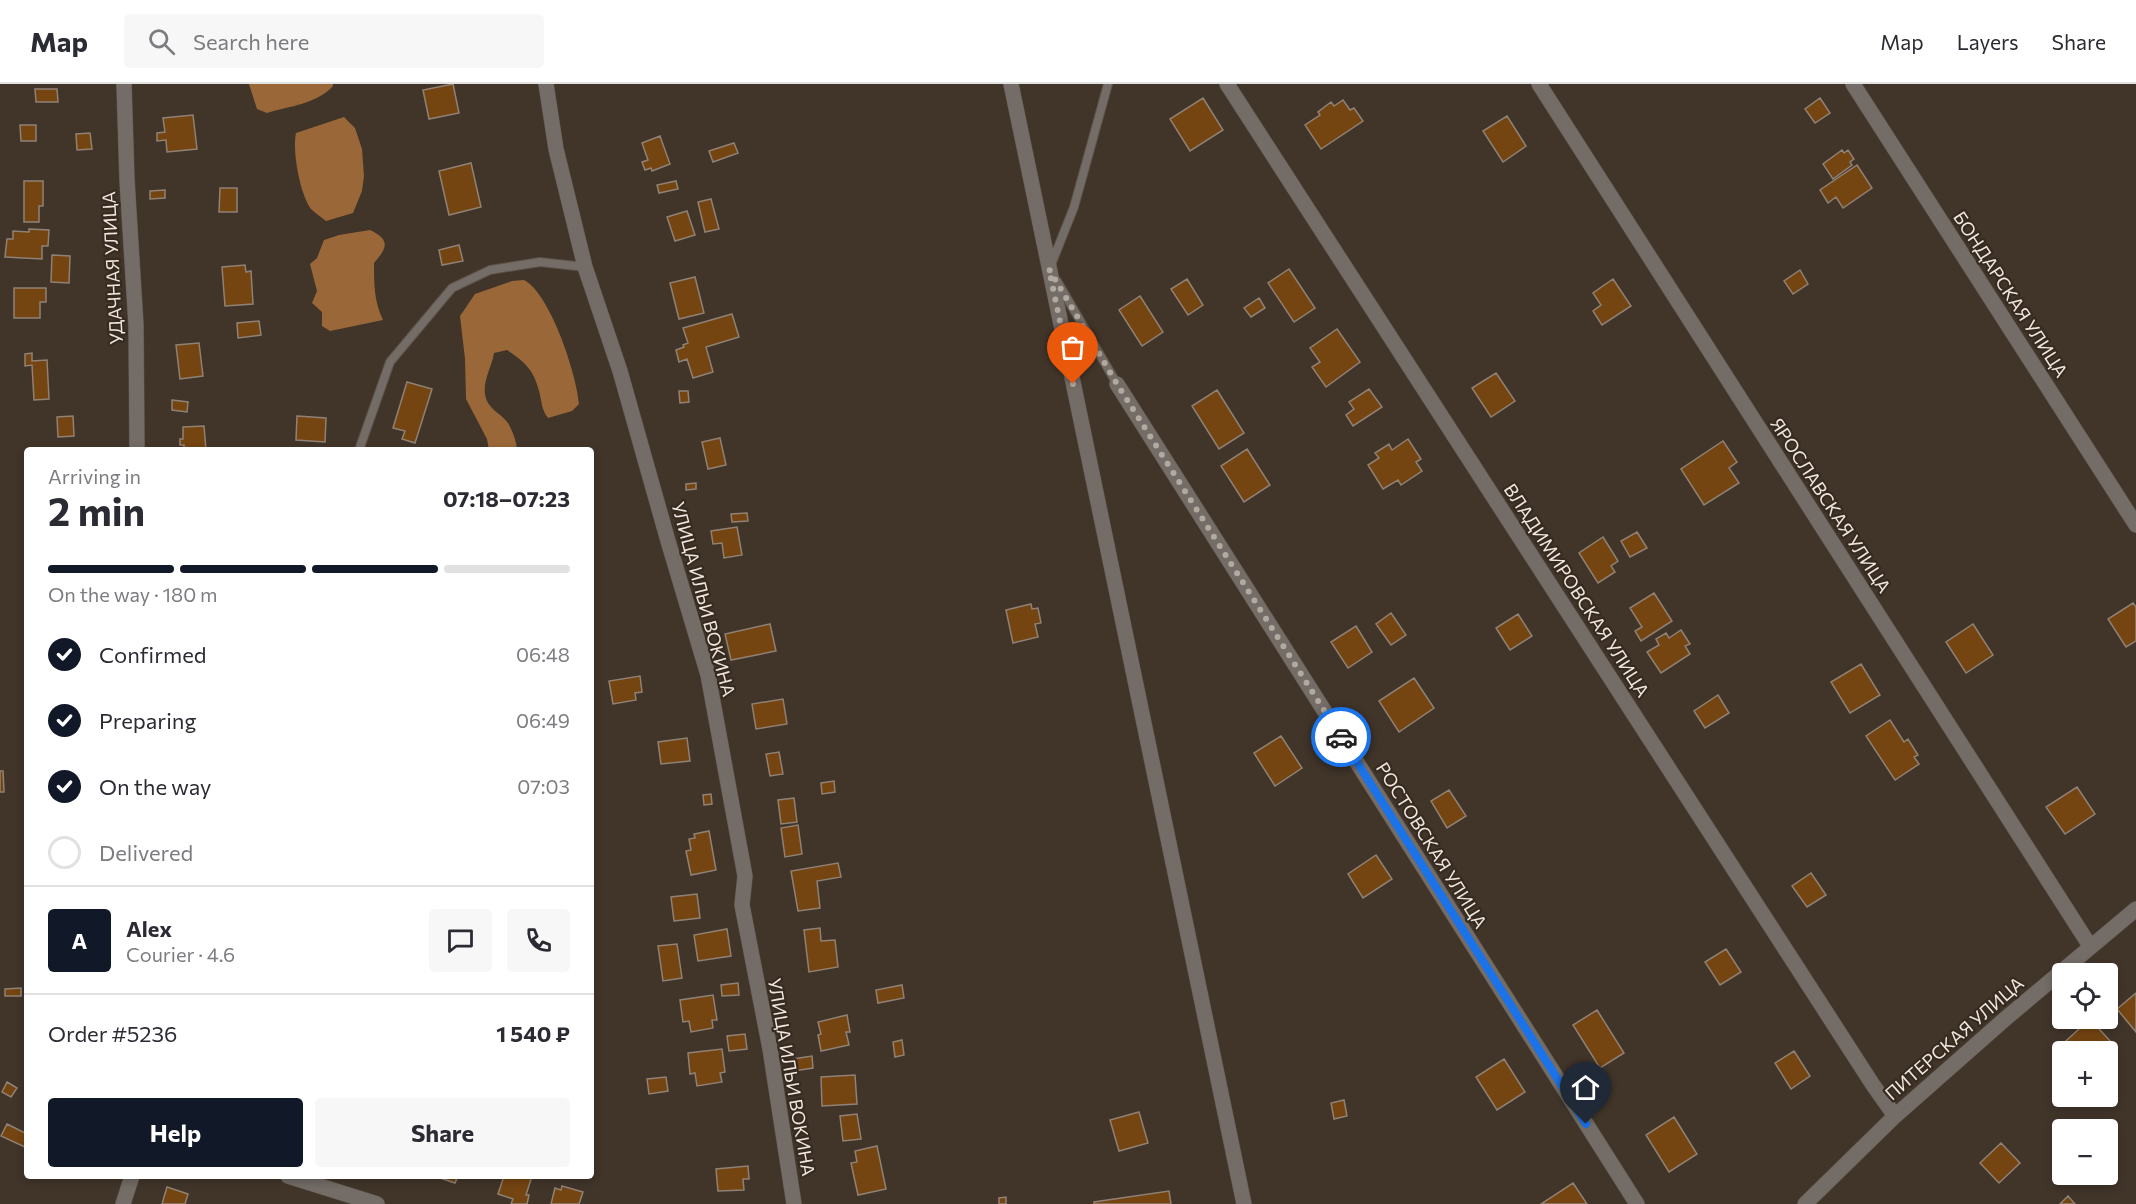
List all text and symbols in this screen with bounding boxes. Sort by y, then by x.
search box [124,14,544,68]
text: Map [30,24,88,58]
icon: search [145,25,178,58]
text: Search here [193,28,309,55]
text: Map [1880,29,1924,54]
text: Layers [1957,29,2019,54]
text: Share [2052,29,2106,54]
street label: УДАЧНАЯ УЛИЦА [97,191,127,345]
street label: БОНДАРСКАЯ УЛИЦА [1949,207,2073,381]
pin [1047,322,1098,384]
icon: bag [1056,331,1089,364]
street label: ЯРОСЛАВСКАЯ УЛИЦА [1766,413,1896,597]
text: Arriving in [48,464,141,488]
street label: ВЛАДИМИРОВСКАЯ УЛИЦА [1500,479,1654,701]
text: 07:18–07:23 [443,485,570,512]
text: 2 min [48,486,145,534]
street label: УЛИЦА ИЛЬИ ВОКИНА [667,499,741,699]
text: On the way · 180 m [48,582,217,606]
icon: check [48,638,81,671]
text: Confirmed [99,641,206,668]
text: 06:48 [516,642,570,666]
icon: check [48,704,81,737]
text: Preparing [99,707,196,734]
courier [1311,707,1371,767]
text: 06:49 [516,708,570,732]
icon: car [1325,721,1358,754]
street label: РОСТОВСКАЯ УЛИЦА [1372,758,1492,932]
icon: check [48,770,81,803]
text: On the way [99,773,211,800]
text: 07:03 [517,774,570,798]
text: Delivered [99,839,193,866]
button: chat [429,909,492,972]
button: phone [507,909,570,972]
text: Alex [126,915,172,942]
text: A [72,927,87,954]
text: Courier · 4.6 [126,942,235,966]
map controls [2052,963,2118,1185]
button: locate [2052,963,2118,1029]
street label: ПИТЕРСКАЯ УЛИЦА [1880,972,2028,1104]
street label: УЛИЦА ИЛЬИ ВОКИНА [764,976,820,1178]
text: Order #5236 [48,1020,177,1047]
text: 1 540 ₽ [496,1020,570,1047]
button: + [2052,1041,2118,1107]
pin [1560,1062,1611,1124]
icon: home [1569,1071,1602,1104]
button: Help [48,1098,303,1167]
button: Share [315,1098,570,1167]
button: − [2052,1119,2118,1185]

